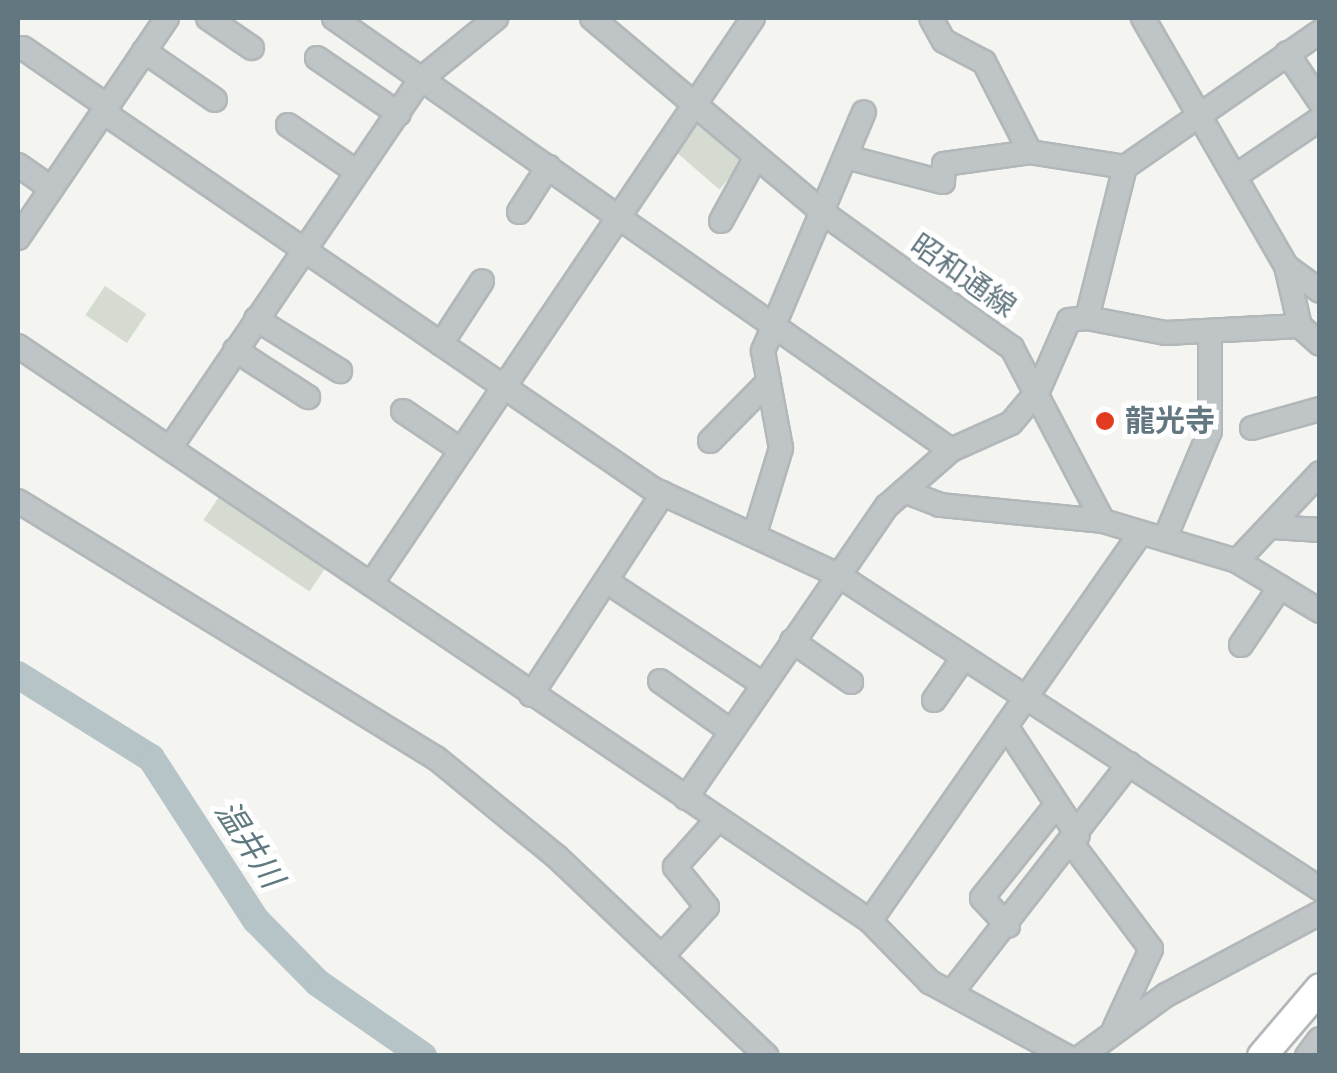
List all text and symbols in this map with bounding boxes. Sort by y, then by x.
street label: 昭和通線 [904,227,1022,325]
place label: 龍光寺 [1125,403,1215,439]
marker: 龍光寺 [1094,410,1116,432]
water label: 温井川 [207,793,291,895]

